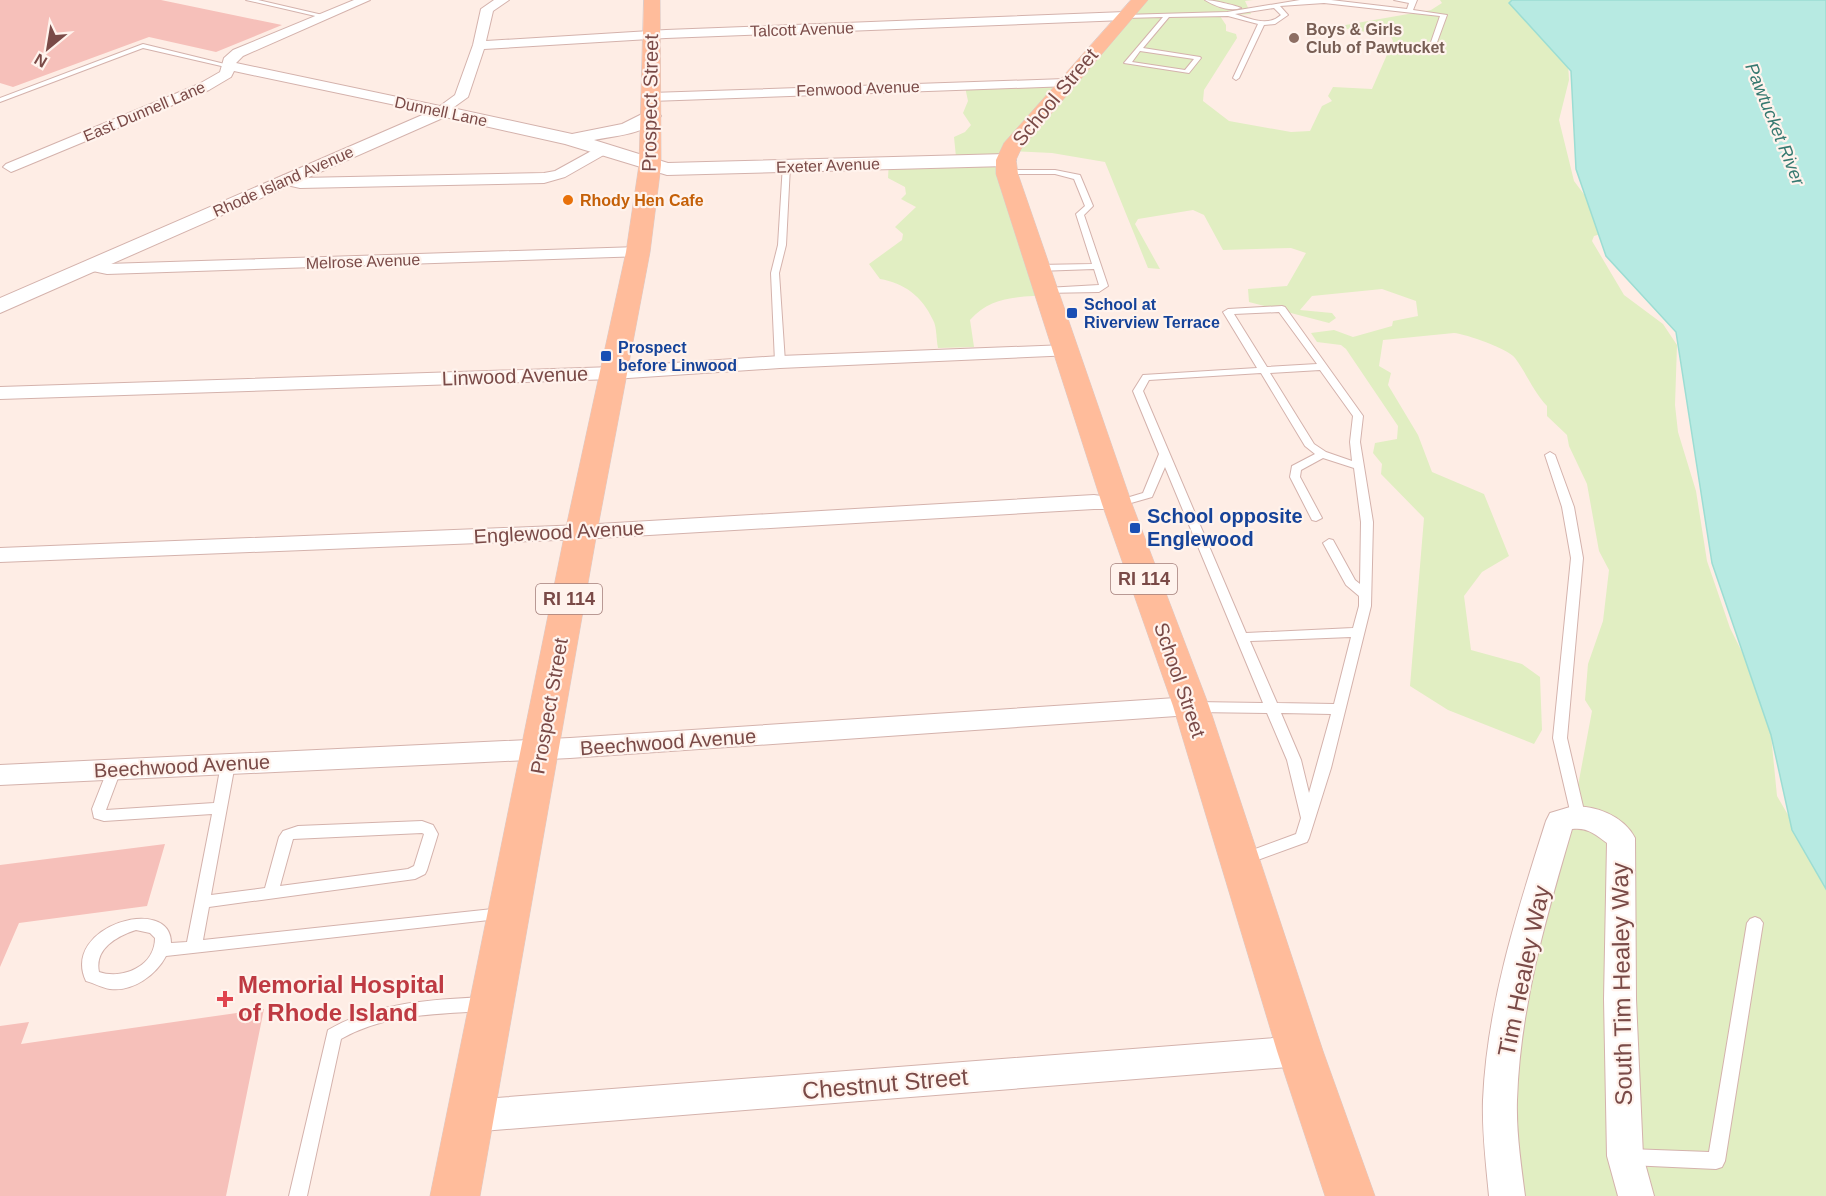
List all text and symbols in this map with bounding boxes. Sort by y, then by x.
north arrow [18,18,78,78]
street label: Talcott Avenue [750,19,854,40]
place label: Boys & Girls Club of Pawtucket [1306,21,1445,56]
marker: Boys & Girls Club of Pawtucket [1287,31,1301,45]
street label: Prospect Street [638,33,662,172]
street label: School Street [1008,44,1102,150]
text: N [31,50,50,71]
water label: Pawtucket River [1741,60,1809,189]
street label: East Dunnell Lane [81,78,208,145]
street label: Fenwood Avenue [796,78,920,99]
street label: Dunnell Lane [393,93,489,130]
street label: Rhode Island Avenue [210,143,356,220]
street label: Exeter Avenue [776,155,880,176]
place label: Rhody Hen Cafe [580,192,704,209]
marker: Rhody Hen Cafe [561,193,575,207]
street label: Melrose Avenue [306,251,421,272]
place label: School at Riverview Terrace [1084,296,1220,331]
marker: School at Riverview Terrace [1065,306,1079,320]
place label: Prospect before Linwood [618,339,737,374]
marker: Prospect before Linwood [599,349,613,363]
street label: Linwood Avenue [441,362,589,390]
place label: School opposite Englewood [1147,505,1303,550]
street label: Englewood Avenue [473,517,645,547]
marker: School opposite Englewood [1128,521,1142,535]
road number: RI 114 [1111,564,1177,594]
road number: RI 114 [536,584,602,614]
street label: School Street [1150,620,1210,741]
street label: Prospect Street [526,636,572,776]
street label: Beechwood Avenue [579,725,757,759]
street label: Beechwood Avenue [93,750,271,782]
street label: South Tim Healey Way [1606,862,1637,1106]
street label: Tim Healey Way [1492,883,1555,1059]
place label: Memorial Hospital of Rhode Island [238,971,445,1026]
marker: Memorial Hospital of Rhode Island [216,990,234,1008]
street label: Chestnut Street [801,1063,970,1104]

